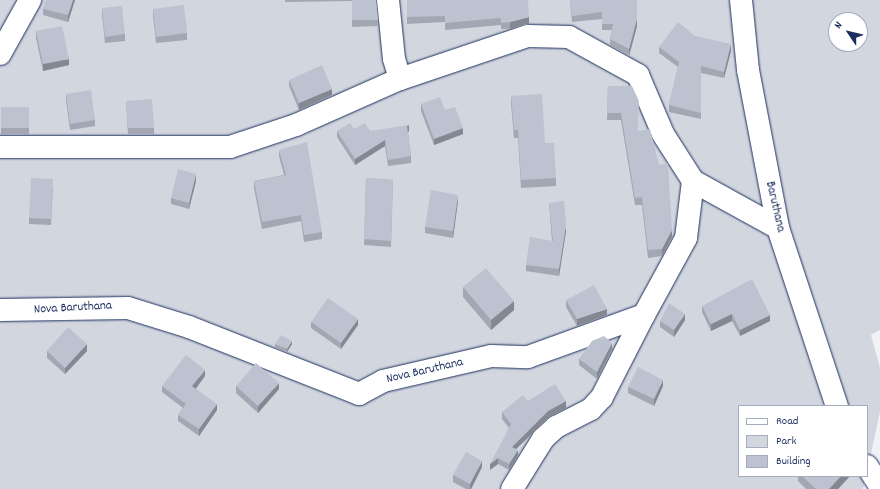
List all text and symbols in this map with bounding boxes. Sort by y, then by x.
north arrow [828,12,868,52]
text: N [831,19,847,33]
street label: Baruthana [761,180,787,234]
street label: Nova Baruthana [33,299,113,319]
street label: Nova Baruthana [385,356,465,388]
legend [738,405,868,477]
text: Road [776,413,798,430]
text: Park [776,433,796,450]
text: Building [776,453,811,470]

